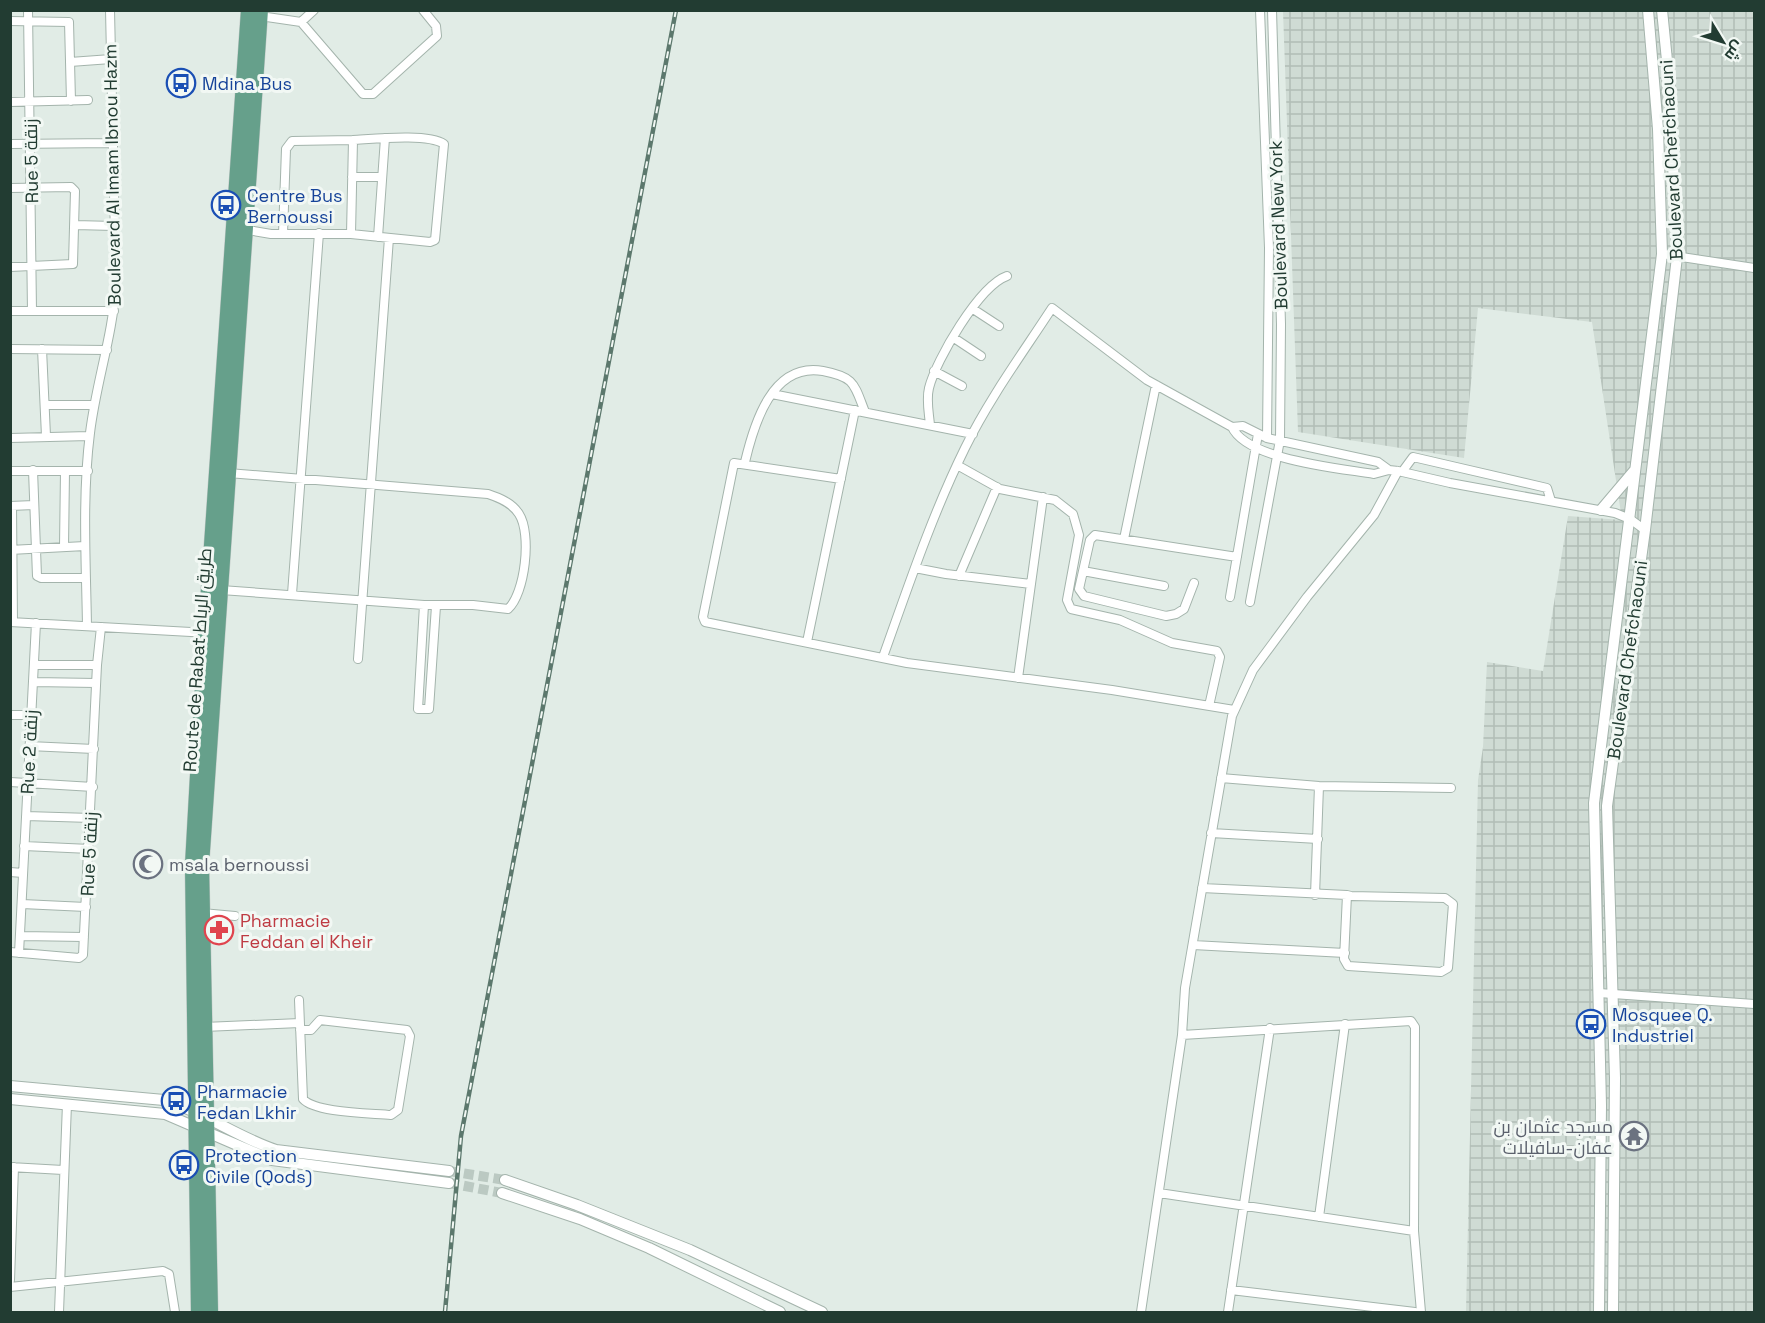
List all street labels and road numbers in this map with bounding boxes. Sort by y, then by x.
street label: Boulevard Al Imam Ibnou Hazm [98,44,126,306]
street label: Boulevard Chefchaouni [1654,59,1688,261]
street label: Rue 5 زنقة [19,119,43,203]
street label: Boulevard New York [1264,140,1292,310]
street label: Route de Rabat طريق الرباط [178,547,217,773]
street label: Boulevard Chefchaouni [1602,559,1652,761]
street label: Rue 2 زنقة [15,709,43,795]
street label: Rue 5 زنقة [75,811,103,897]

